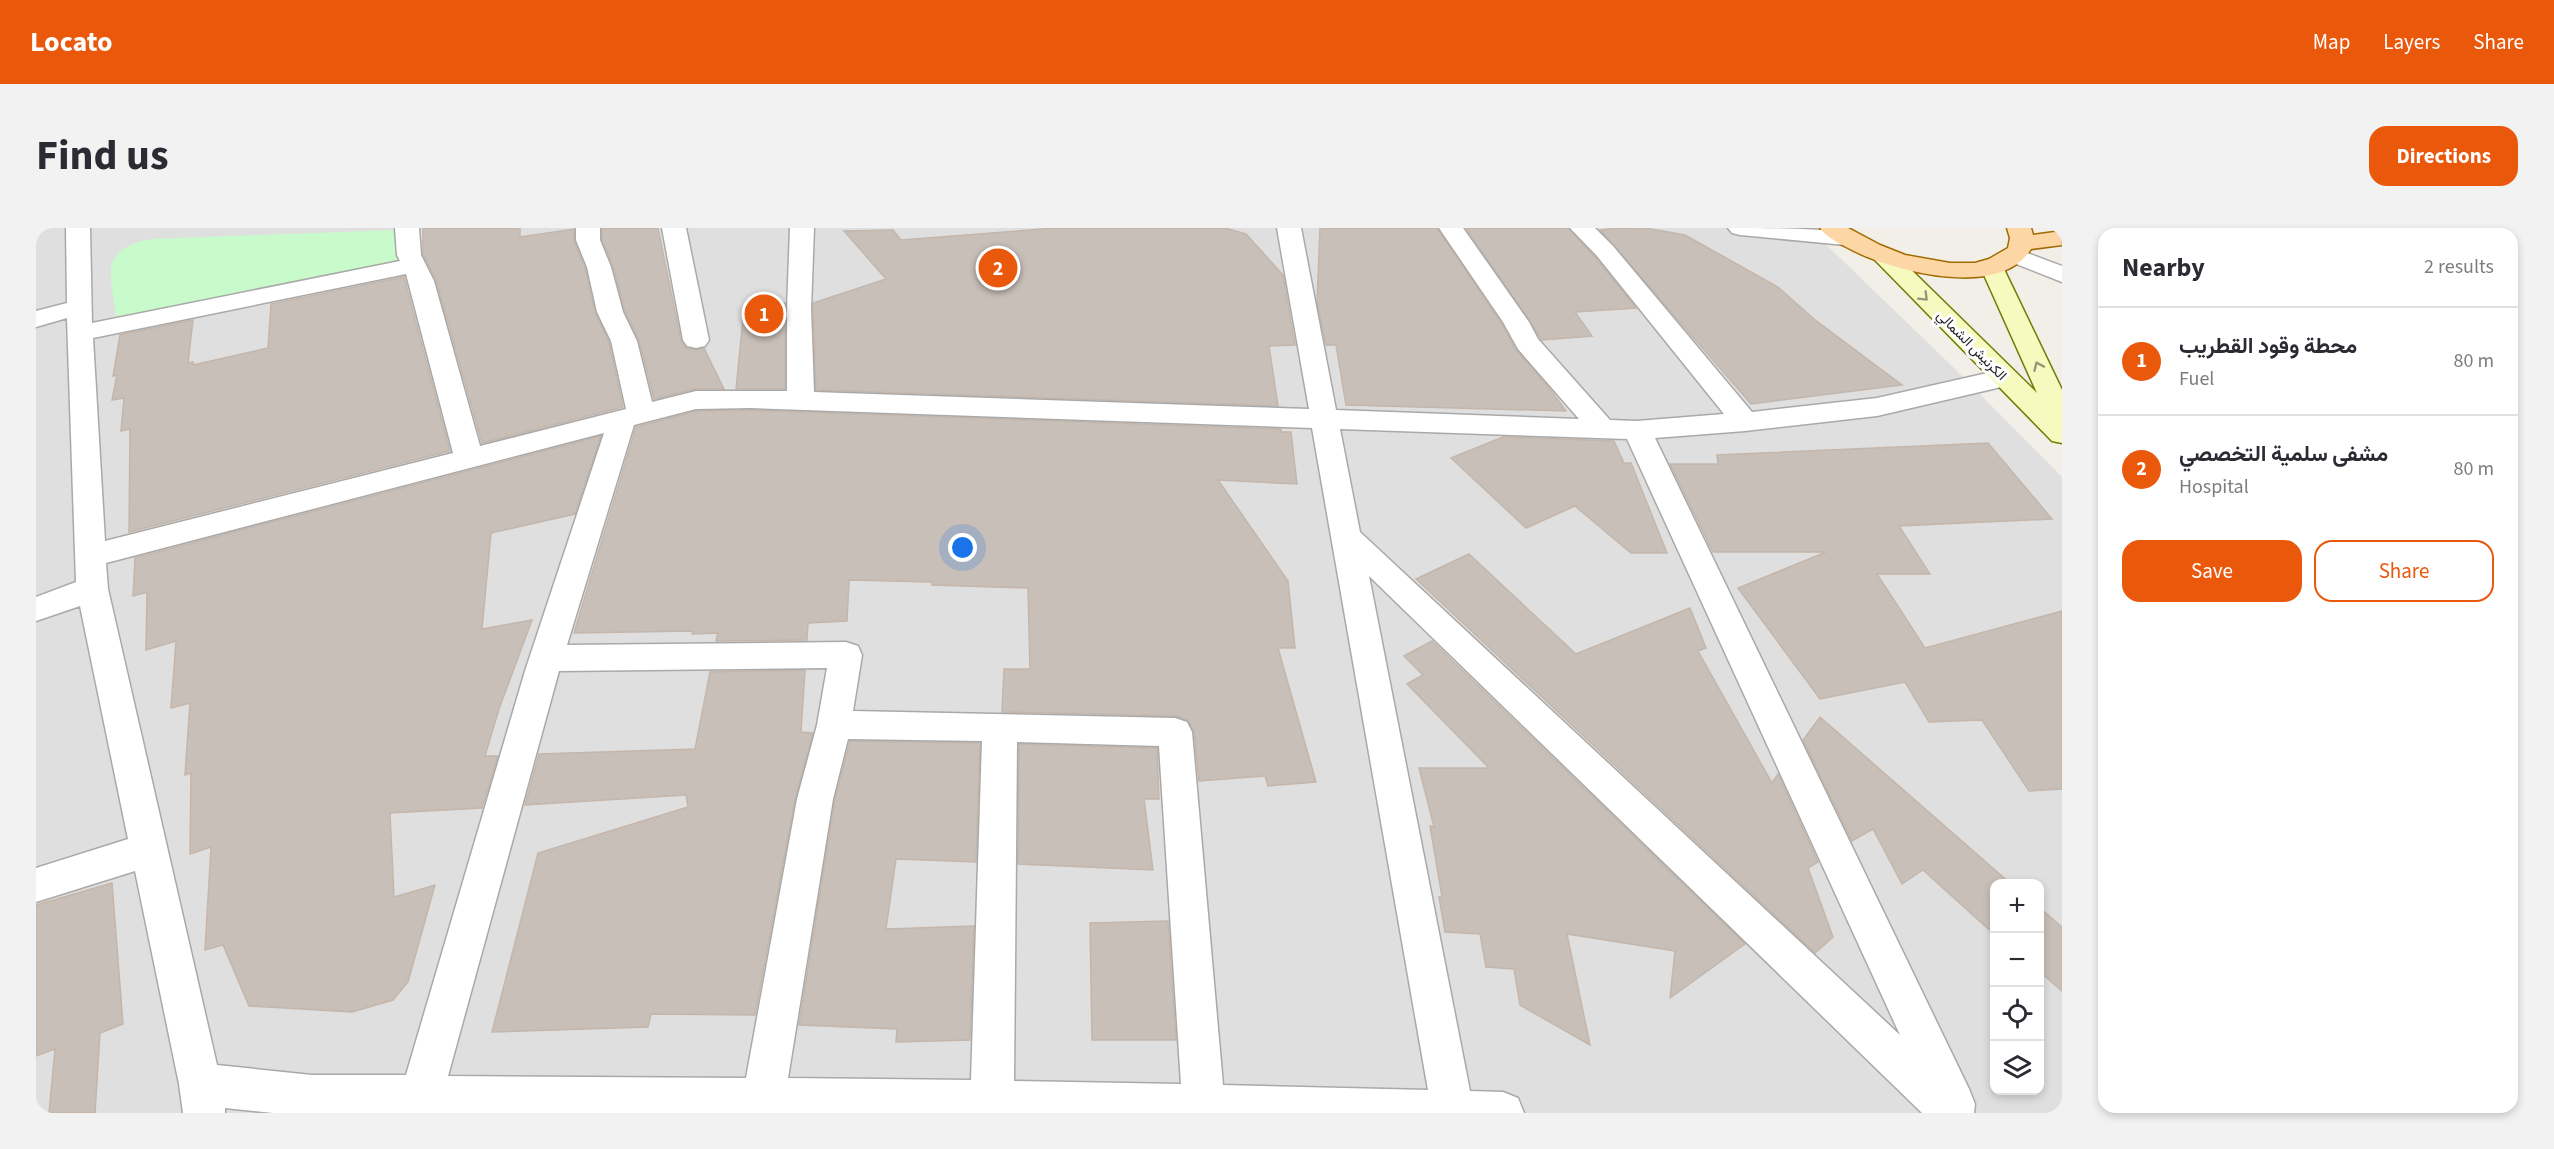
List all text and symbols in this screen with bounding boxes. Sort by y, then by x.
text: Locato [30,22,112,62]
text: Map [2313,27,2350,57]
text: Layers [2383,27,2440,57]
text: Share [2473,27,2524,57]
text: Find us [36,126,169,186]
button: Directions [2369,126,2518,186]
pin: 2 [978,246,1018,291]
text: Nearby [2122,249,2205,286]
text: 2 results [2424,253,2494,281]
one-way arrow [1917,289,1928,300]
pin: 1 [744,292,784,337]
street label: الكرنيش الشمالي [1931,306,2011,386]
text: محطة وقود القطريب [2179,330,2357,362]
text: 1 [2136,347,2147,375]
text: 80 m [2454,347,2494,375]
one-way arrow [2033,362,2045,373]
text: Fuel [2179,365,2214,393]
text: مشفى سلمية التخصصي [2179,438,2388,470]
text: 2 [2136,455,2147,483]
text: 80 m [2454,455,2494,483]
text: Hospital [2179,473,2249,501]
your location [948,533,977,562]
button: Save [2122,540,2302,602]
button: Share [2314,540,2494,602]
map controls [1990,879,2044,1095]
button: + [1990,879,2044,933]
button: − [1990,933,2044,987]
button: locate [1990,987,2044,1041]
button: layers [1990,1041,2044,1095]

